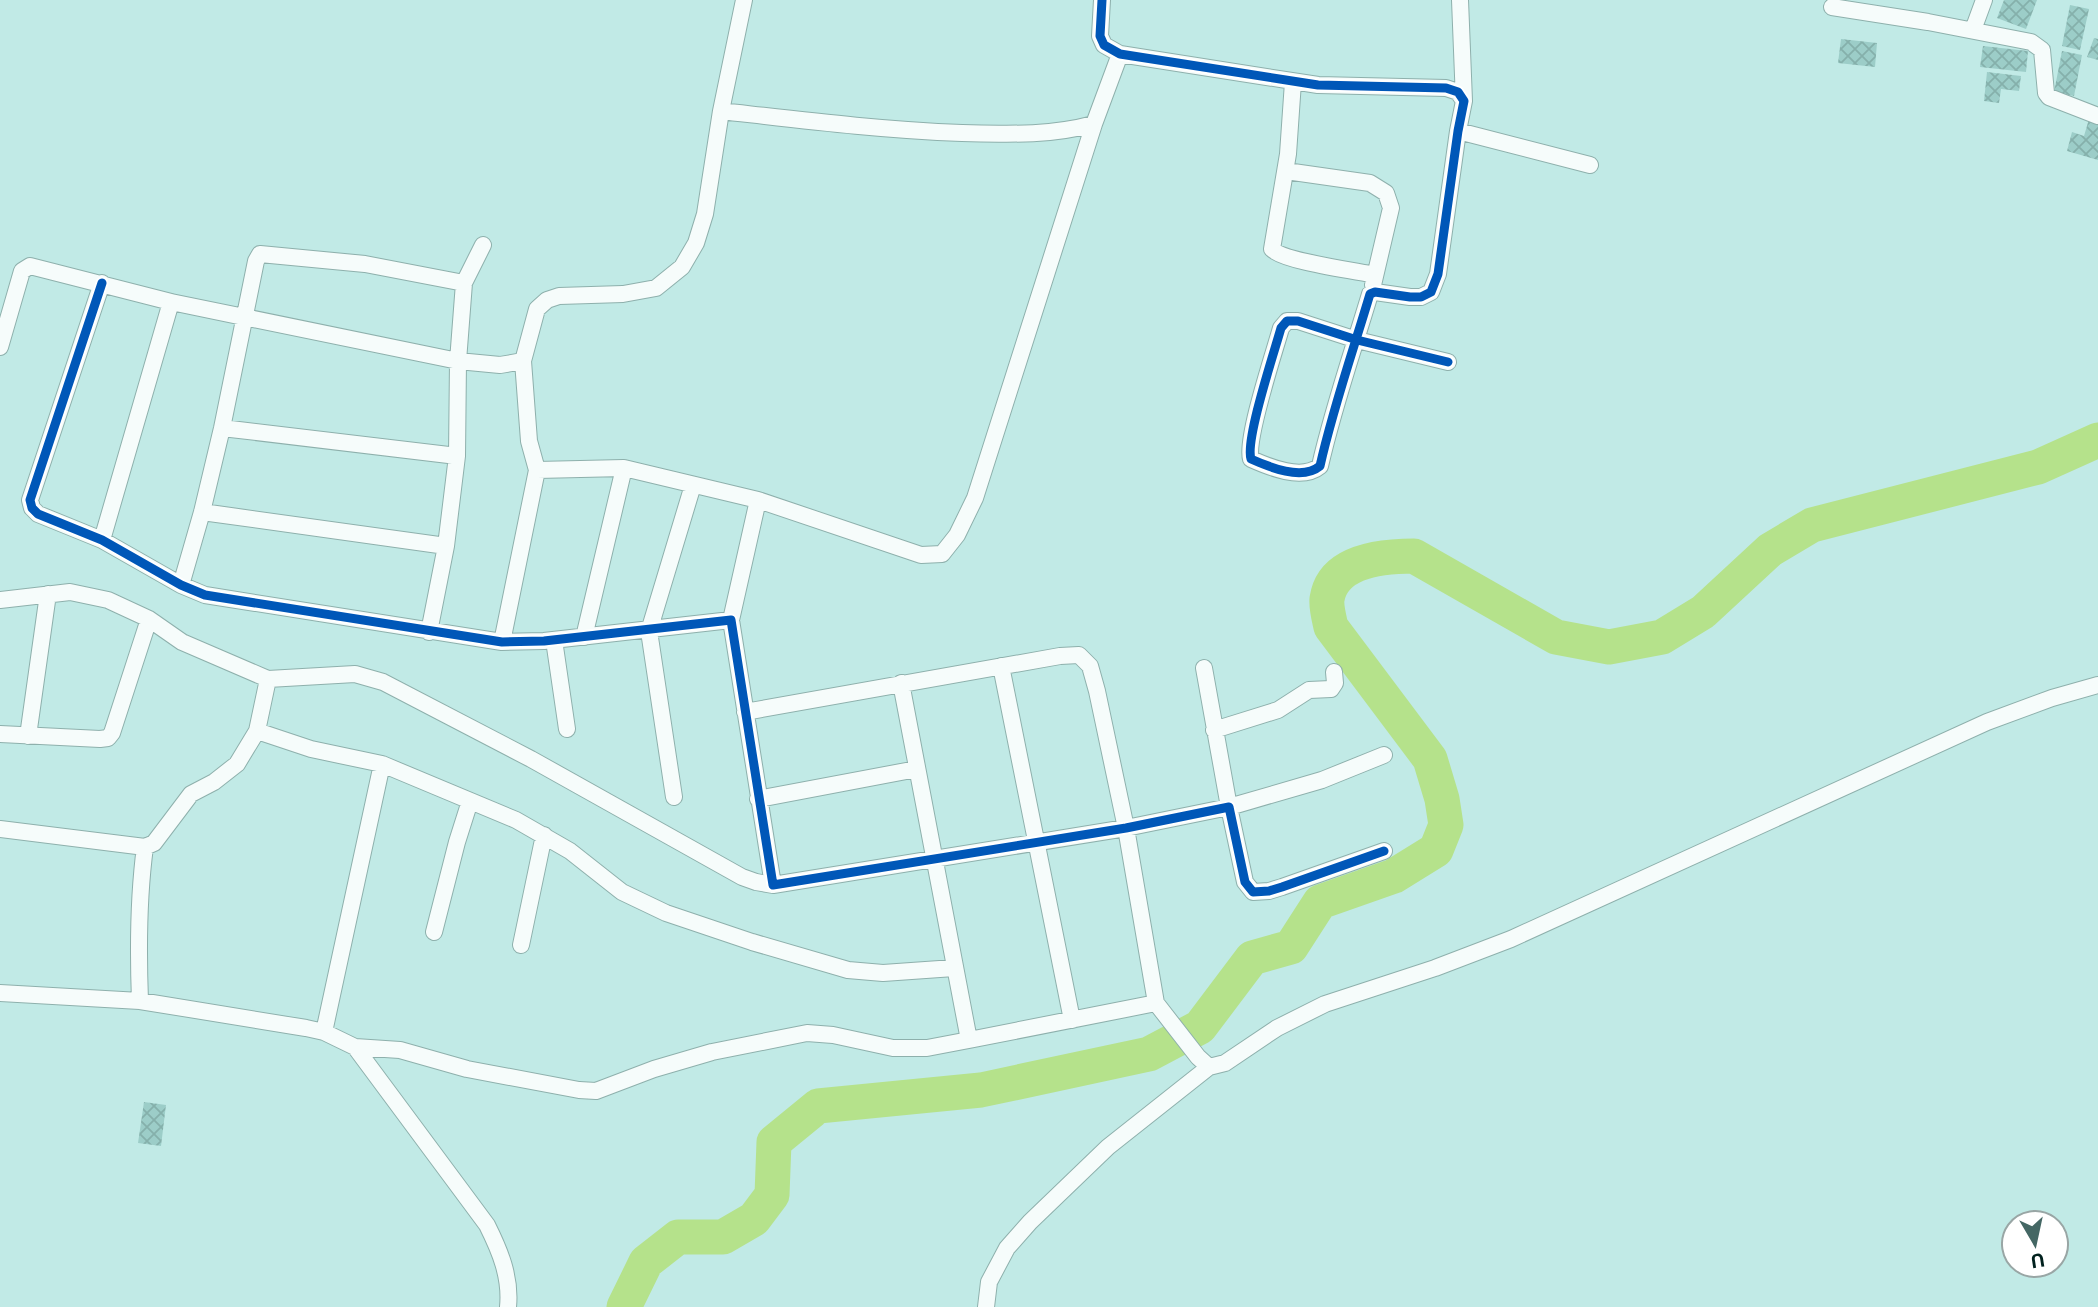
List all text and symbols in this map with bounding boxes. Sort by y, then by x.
north arrow [2000,1209,2070,1279]
text: U [2029,1247,2047,1275]

